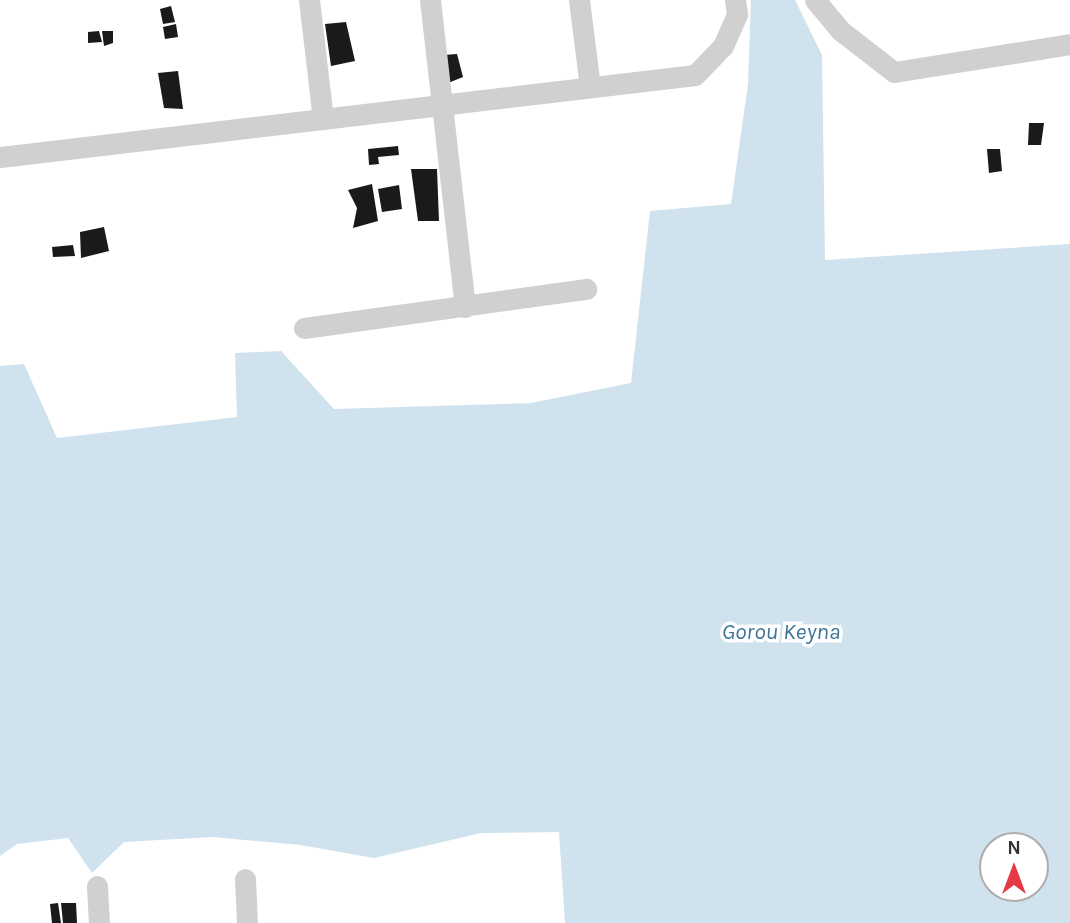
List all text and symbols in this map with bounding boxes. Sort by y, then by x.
water label: Gorou Keyna [722,618,840,646]
north arrow [979,832,1049,902]
text: N [1007,837,1021,859]

